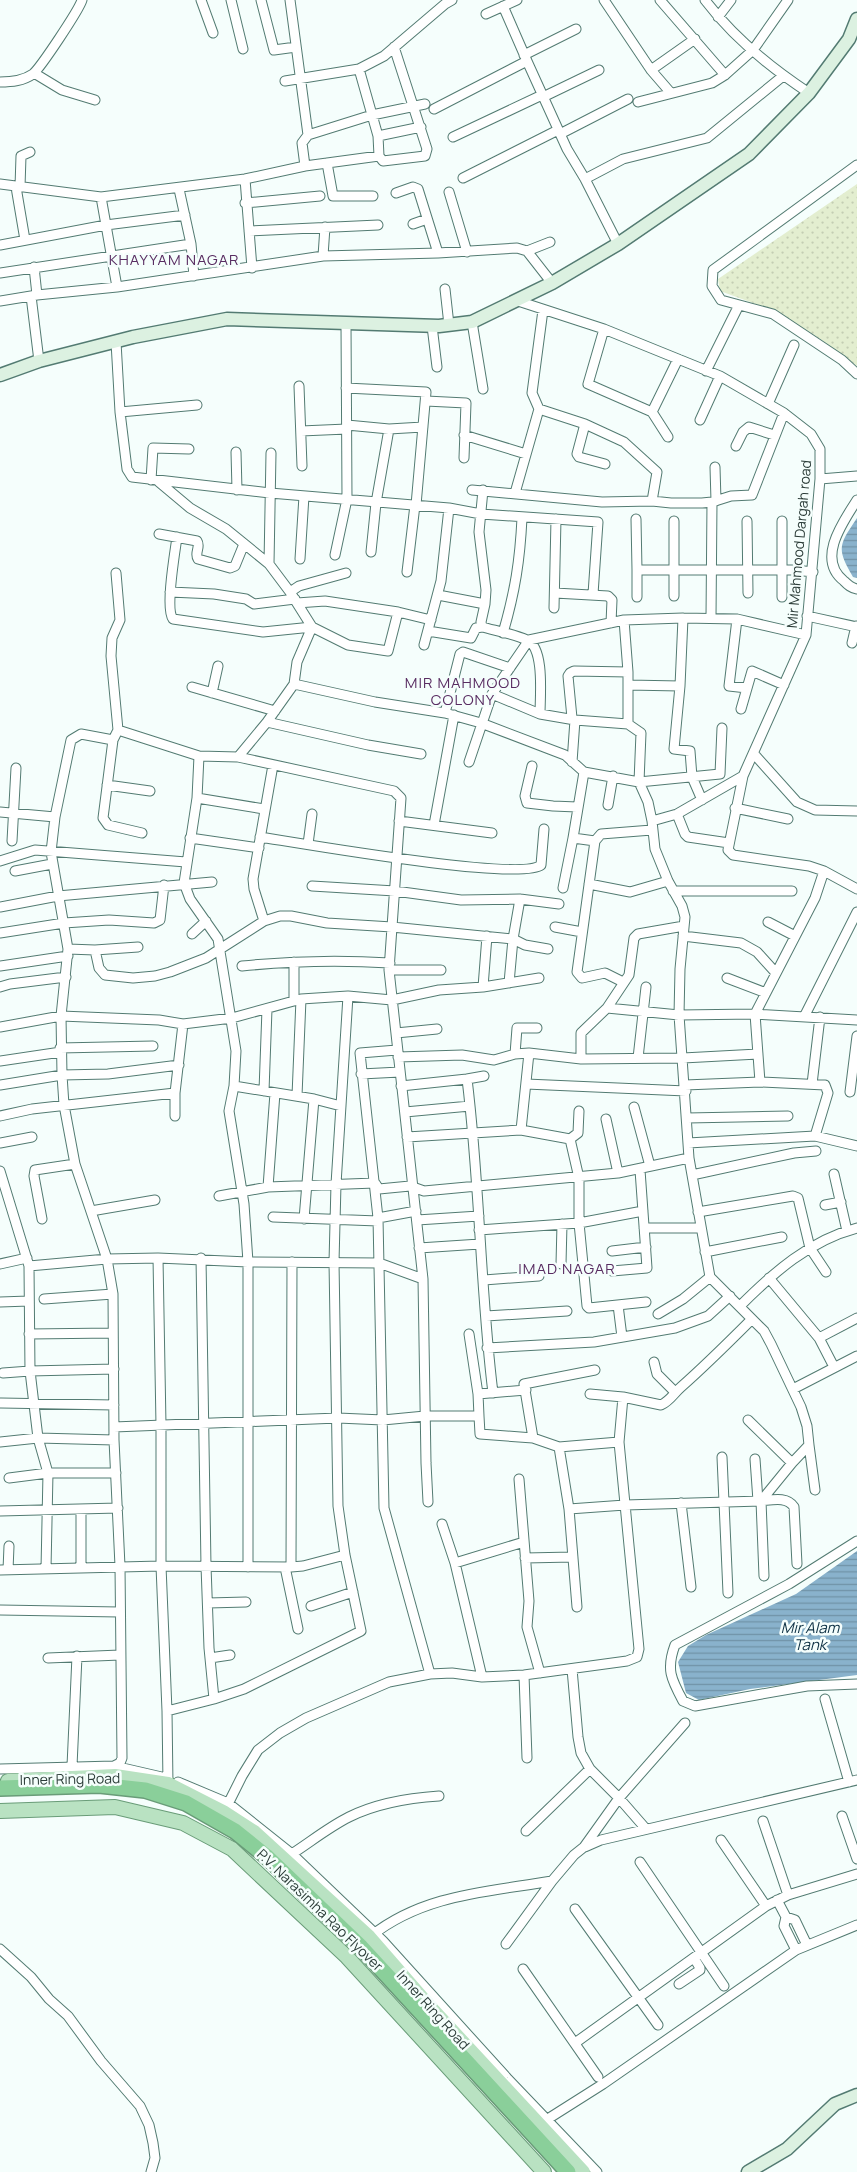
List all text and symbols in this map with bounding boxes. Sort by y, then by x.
district label: KHAYYAM NAGAR [109,249,239,270]
street label: Mir Mahmood Dargah road [782,459,815,629]
district label: MIR MAHMOOD COLONY [405,672,521,710]
district label: IMAD NAGAR [518,1258,616,1279]
water label: Mir Alam Tank [781,1617,841,1655]
street label: Inner Ring Road [20,1768,120,1789]
street label: P.V. Narasimha Rao Flyover [253,1844,387,1975]
street label: Inner Ring Road [393,1966,474,2053]

